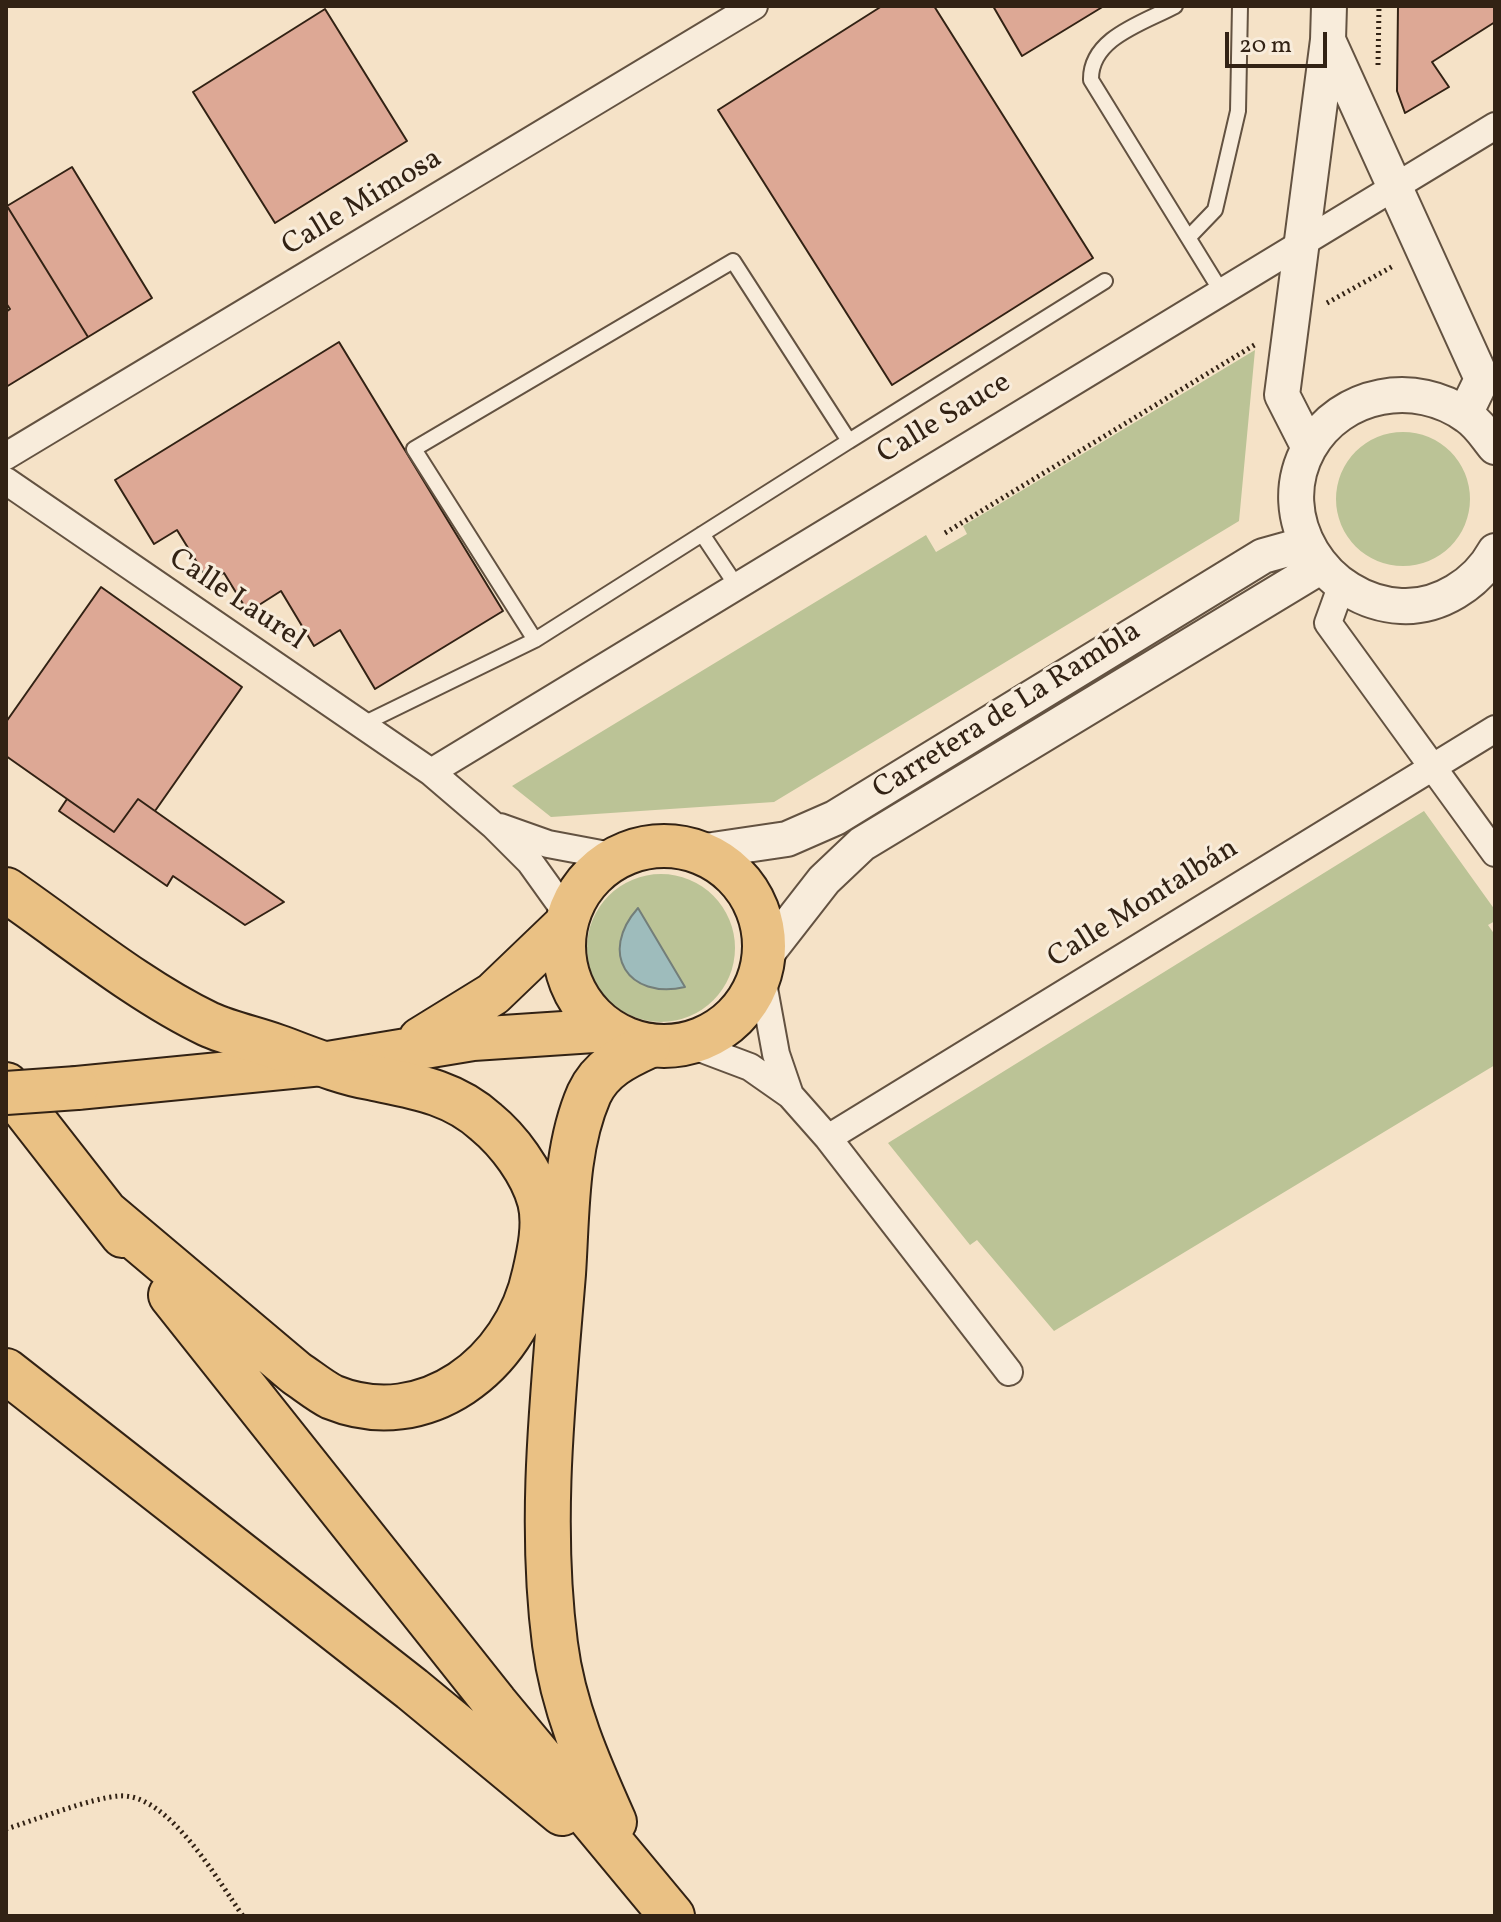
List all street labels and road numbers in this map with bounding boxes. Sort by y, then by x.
street label: Calle Mimosa [277,142,449,266]
street label: Calle Sauce [872,366,1018,474]
street label: Calle Laurel [161,542,311,660]
street label: Carretera de La Rambla [868,615,1148,809]
street label: Calle Montalbán [1042,832,1246,978]

